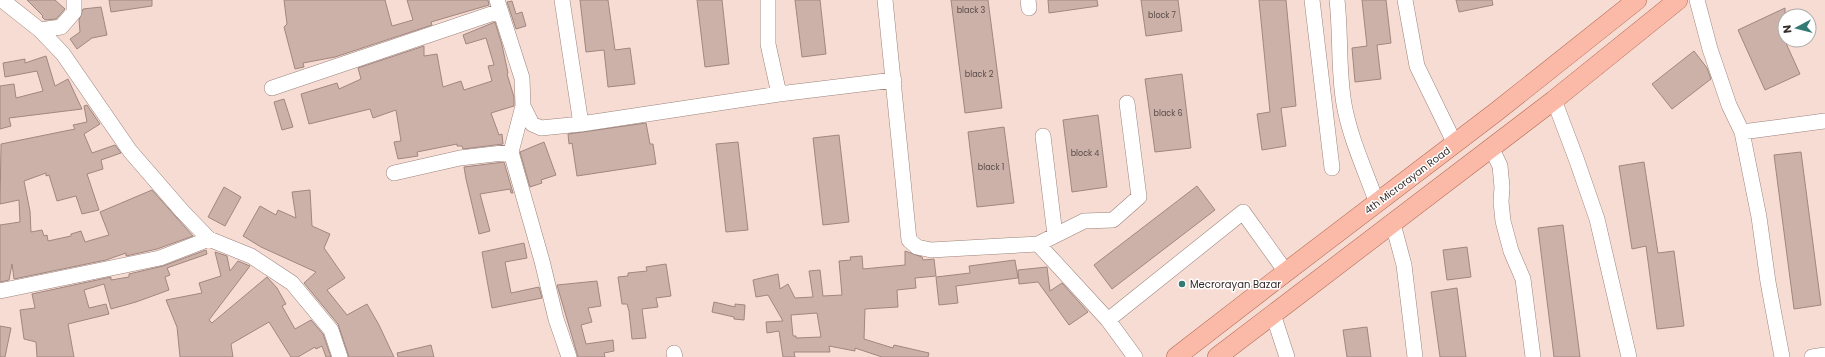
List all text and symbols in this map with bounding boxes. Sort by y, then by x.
house number: black 3 [957,5,986,16]
north arrow [1777,8,1817,48]
house number: block 7 [1148,10,1177,21]
text: N [1779,24,1796,34]
house number: black 2 [965,69,994,80]
house number: black 6 [1154,108,1182,119]
street label: 4th Microrayan Road [1361,143,1453,218]
house number: block 4 [1071,148,1099,159]
house number: black 1 [978,162,1004,173]
place label: Mecrorayan Bazar [1190,277,1281,292]
marker: Mecrorayan Bazar [1177,279,1187,289]

